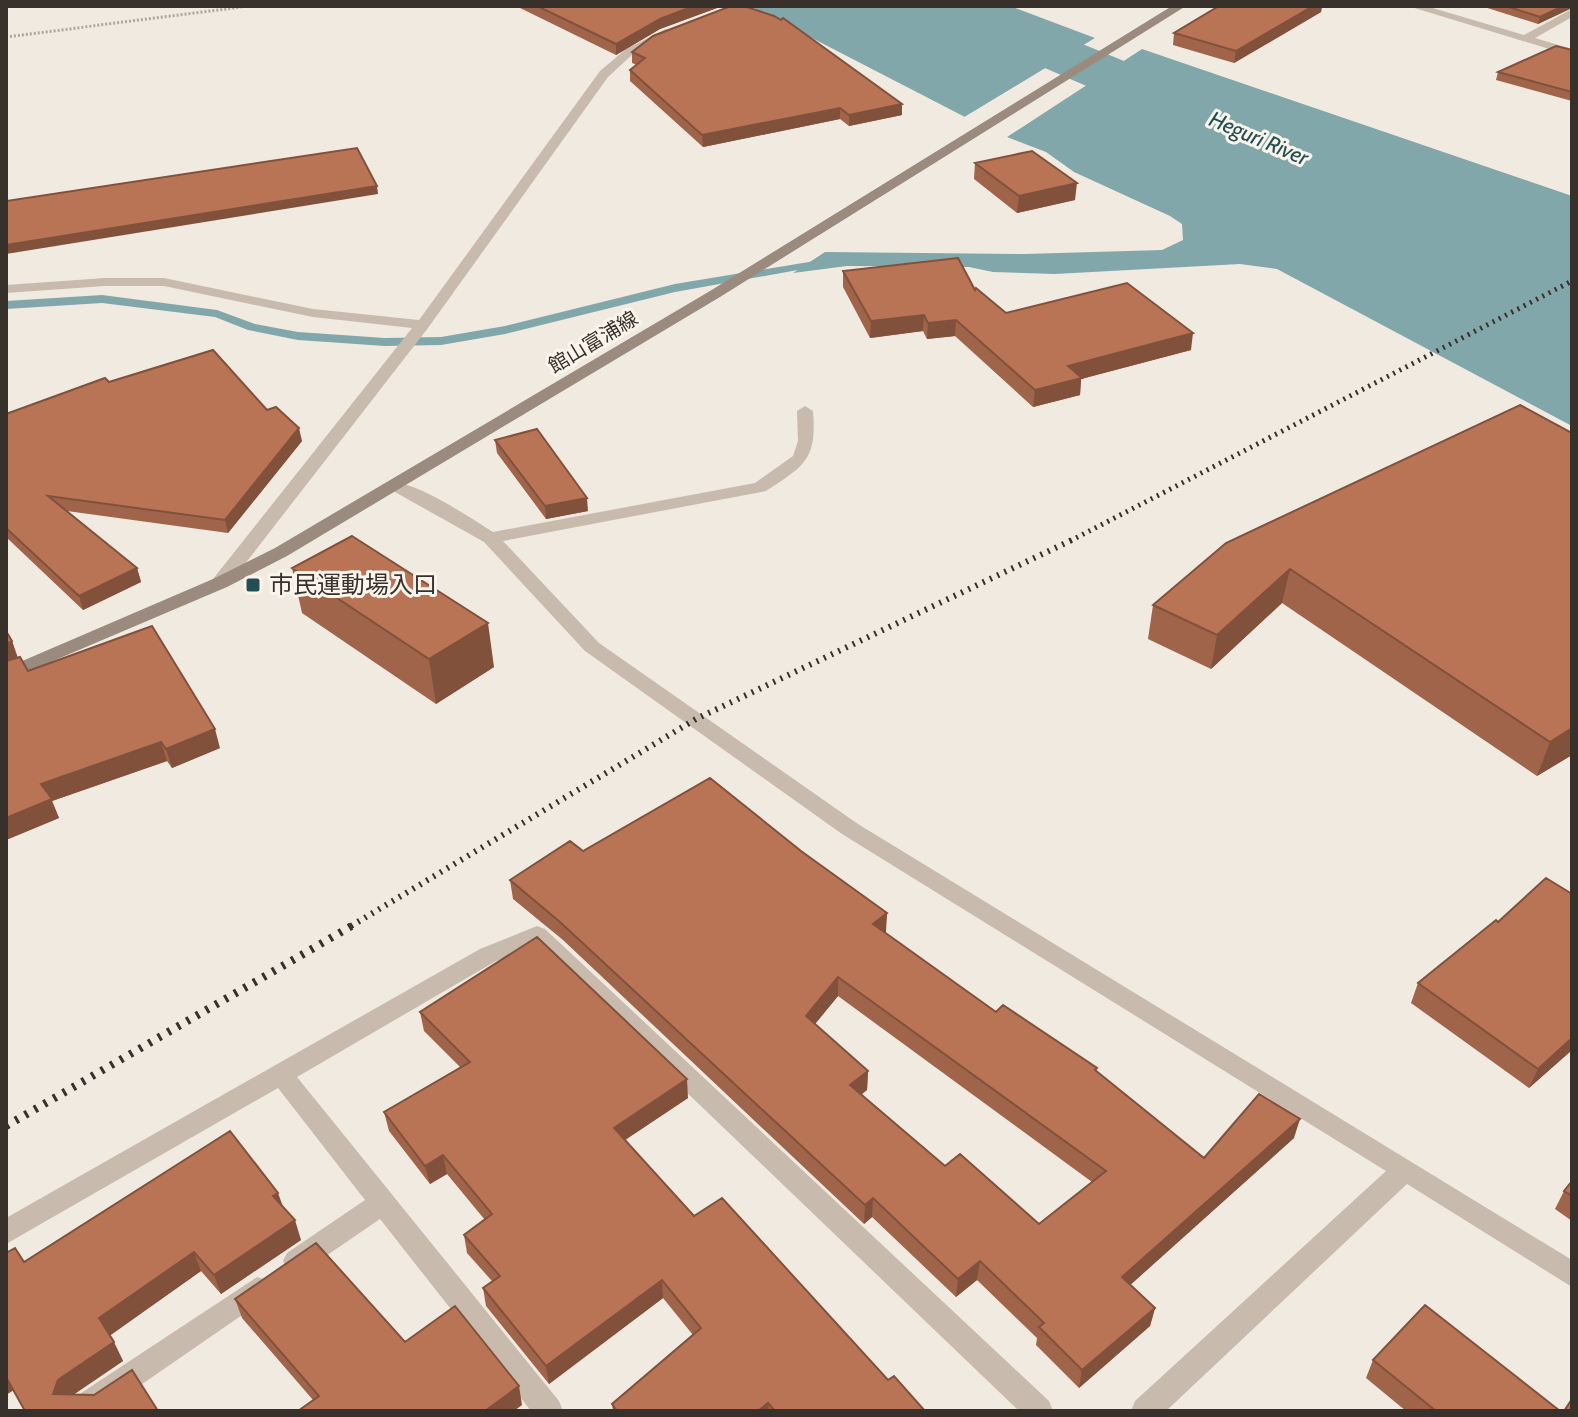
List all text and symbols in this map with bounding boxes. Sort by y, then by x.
water label: Heguri River [1205,105,1314,172]
street label: 館山富浦線 [544,306,642,378]
place label: 市民運動場入口 [269,570,437,599]
marker: 市民運動場入口 [244,576,262,594]

